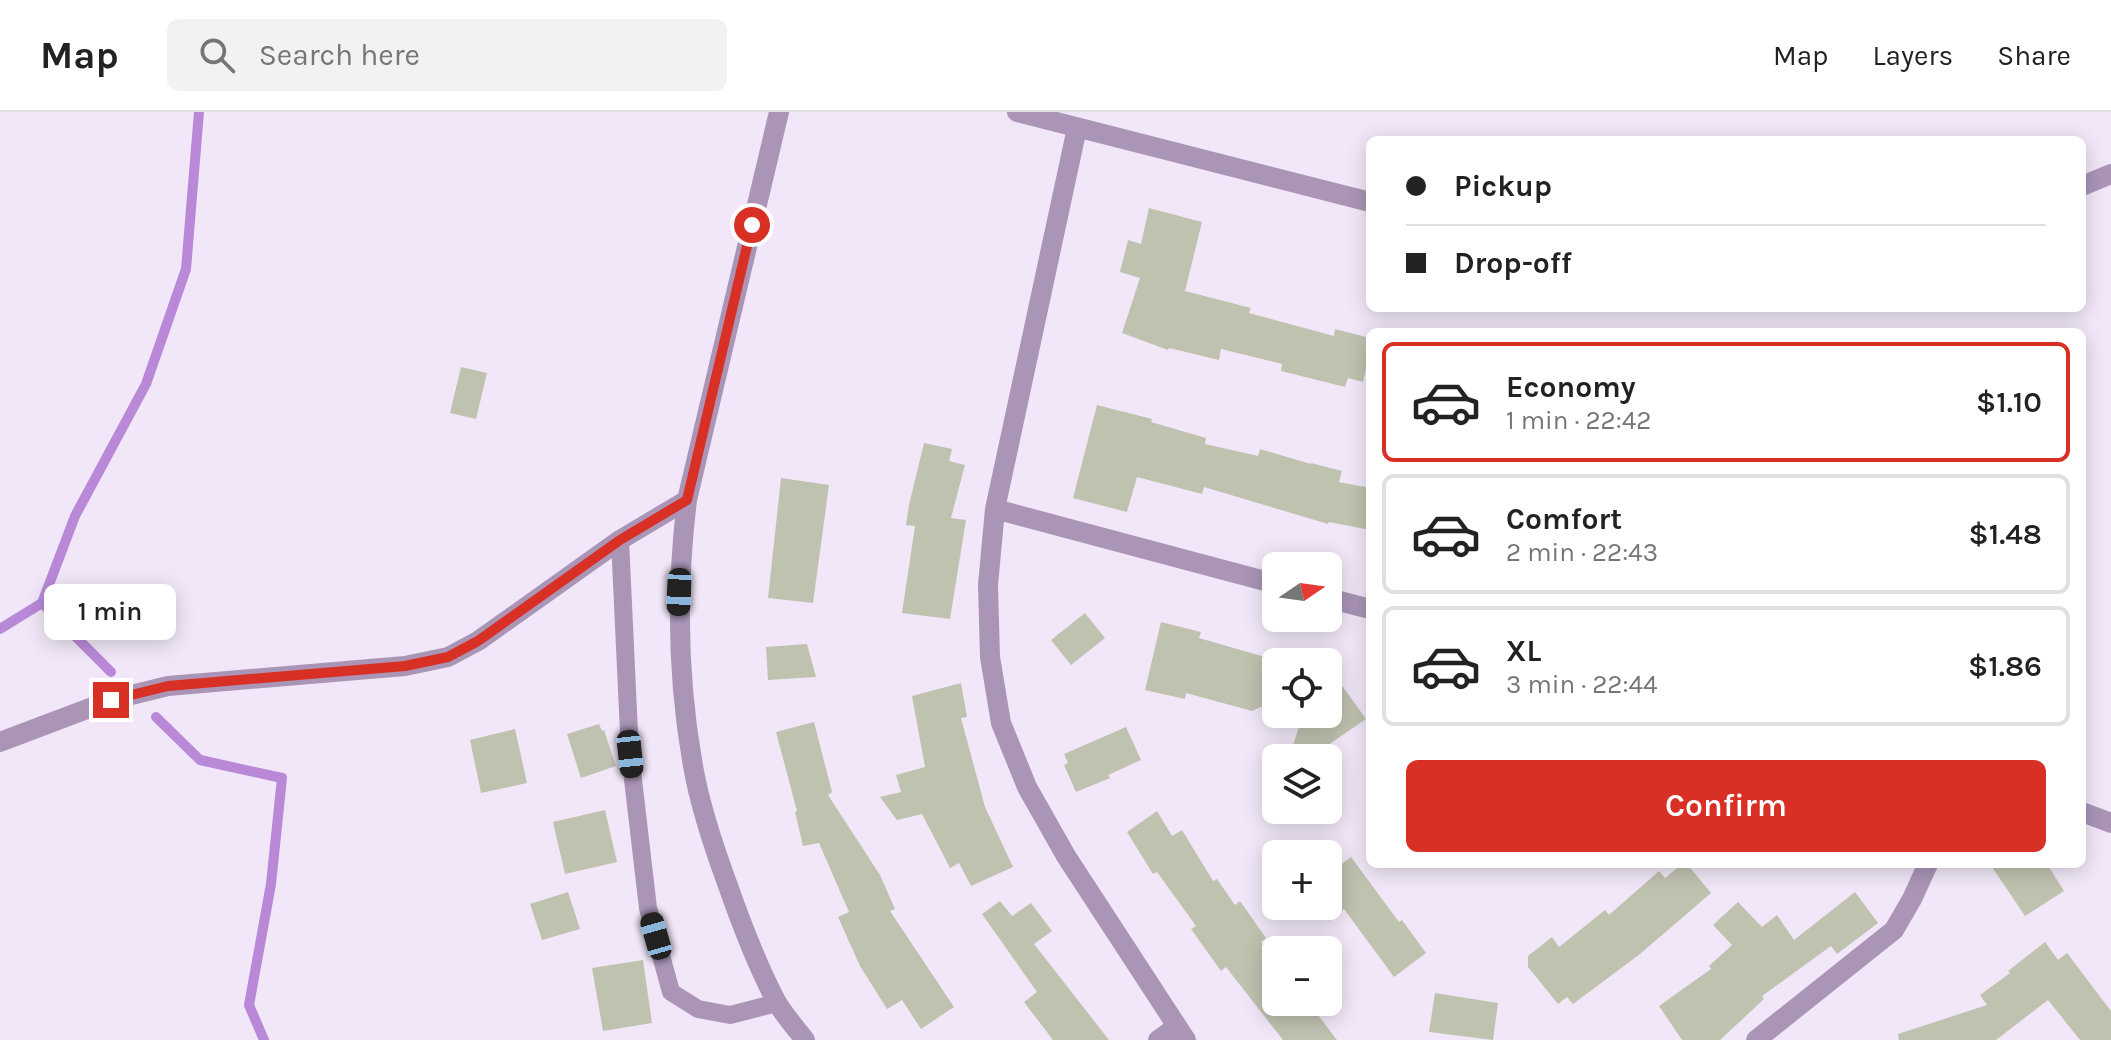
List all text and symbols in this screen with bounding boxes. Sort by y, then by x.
search box [167,19,727,91]
text: Map [40,33,119,78]
icon: search [195,33,239,77]
text: Search here [259,37,420,73]
text: Map [1773,39,1828,72]
text: Layers [1872,39,1953,72]
text: Share [1997,39,2071,72]
text: Pickup [1454,168,1552,204]
route start [734,207,770,243]
text: Drop-off [1454,245,1572,281]
icon: car [1410,366,1482,438]
text: Economy [1506,369,1636,405]
text: $1.10 [1976,384,2042,420]
text: 1 min · 22:42 [1506,405,1651,436]
icon: car [1410,498,1482,570]
text: Comfort [1506,501,1622,537]
text: $1.48 [1968,516,2042,552]
text: 2 min · 22:43 [1506,537,1658,568]
north arrow [1262,552,1342,632]
map controls [1262,552,1342,1016]
car [666,568,692,616]
callout: 1 min [45,584,177,640]
text: 1 min [78,596,142,627]
icon: car [1410,630,1482,702]
text: XL [1506,633,1541,669]
button: locate [1262,648,1342,728]
text: $1.86 [1968,648,2042,684]
text: 3 min · 22:44 [1506,669,1657,700]
route end [93,682,129,718]
car [616,729,644,779]
button: layers [1262,744,1342,824]
button: Confirm [1406,760,2046,852]
button: + [1262,840,1342,920]
car [638,910,674,962]
button: − [1262,936,1342,1016]

